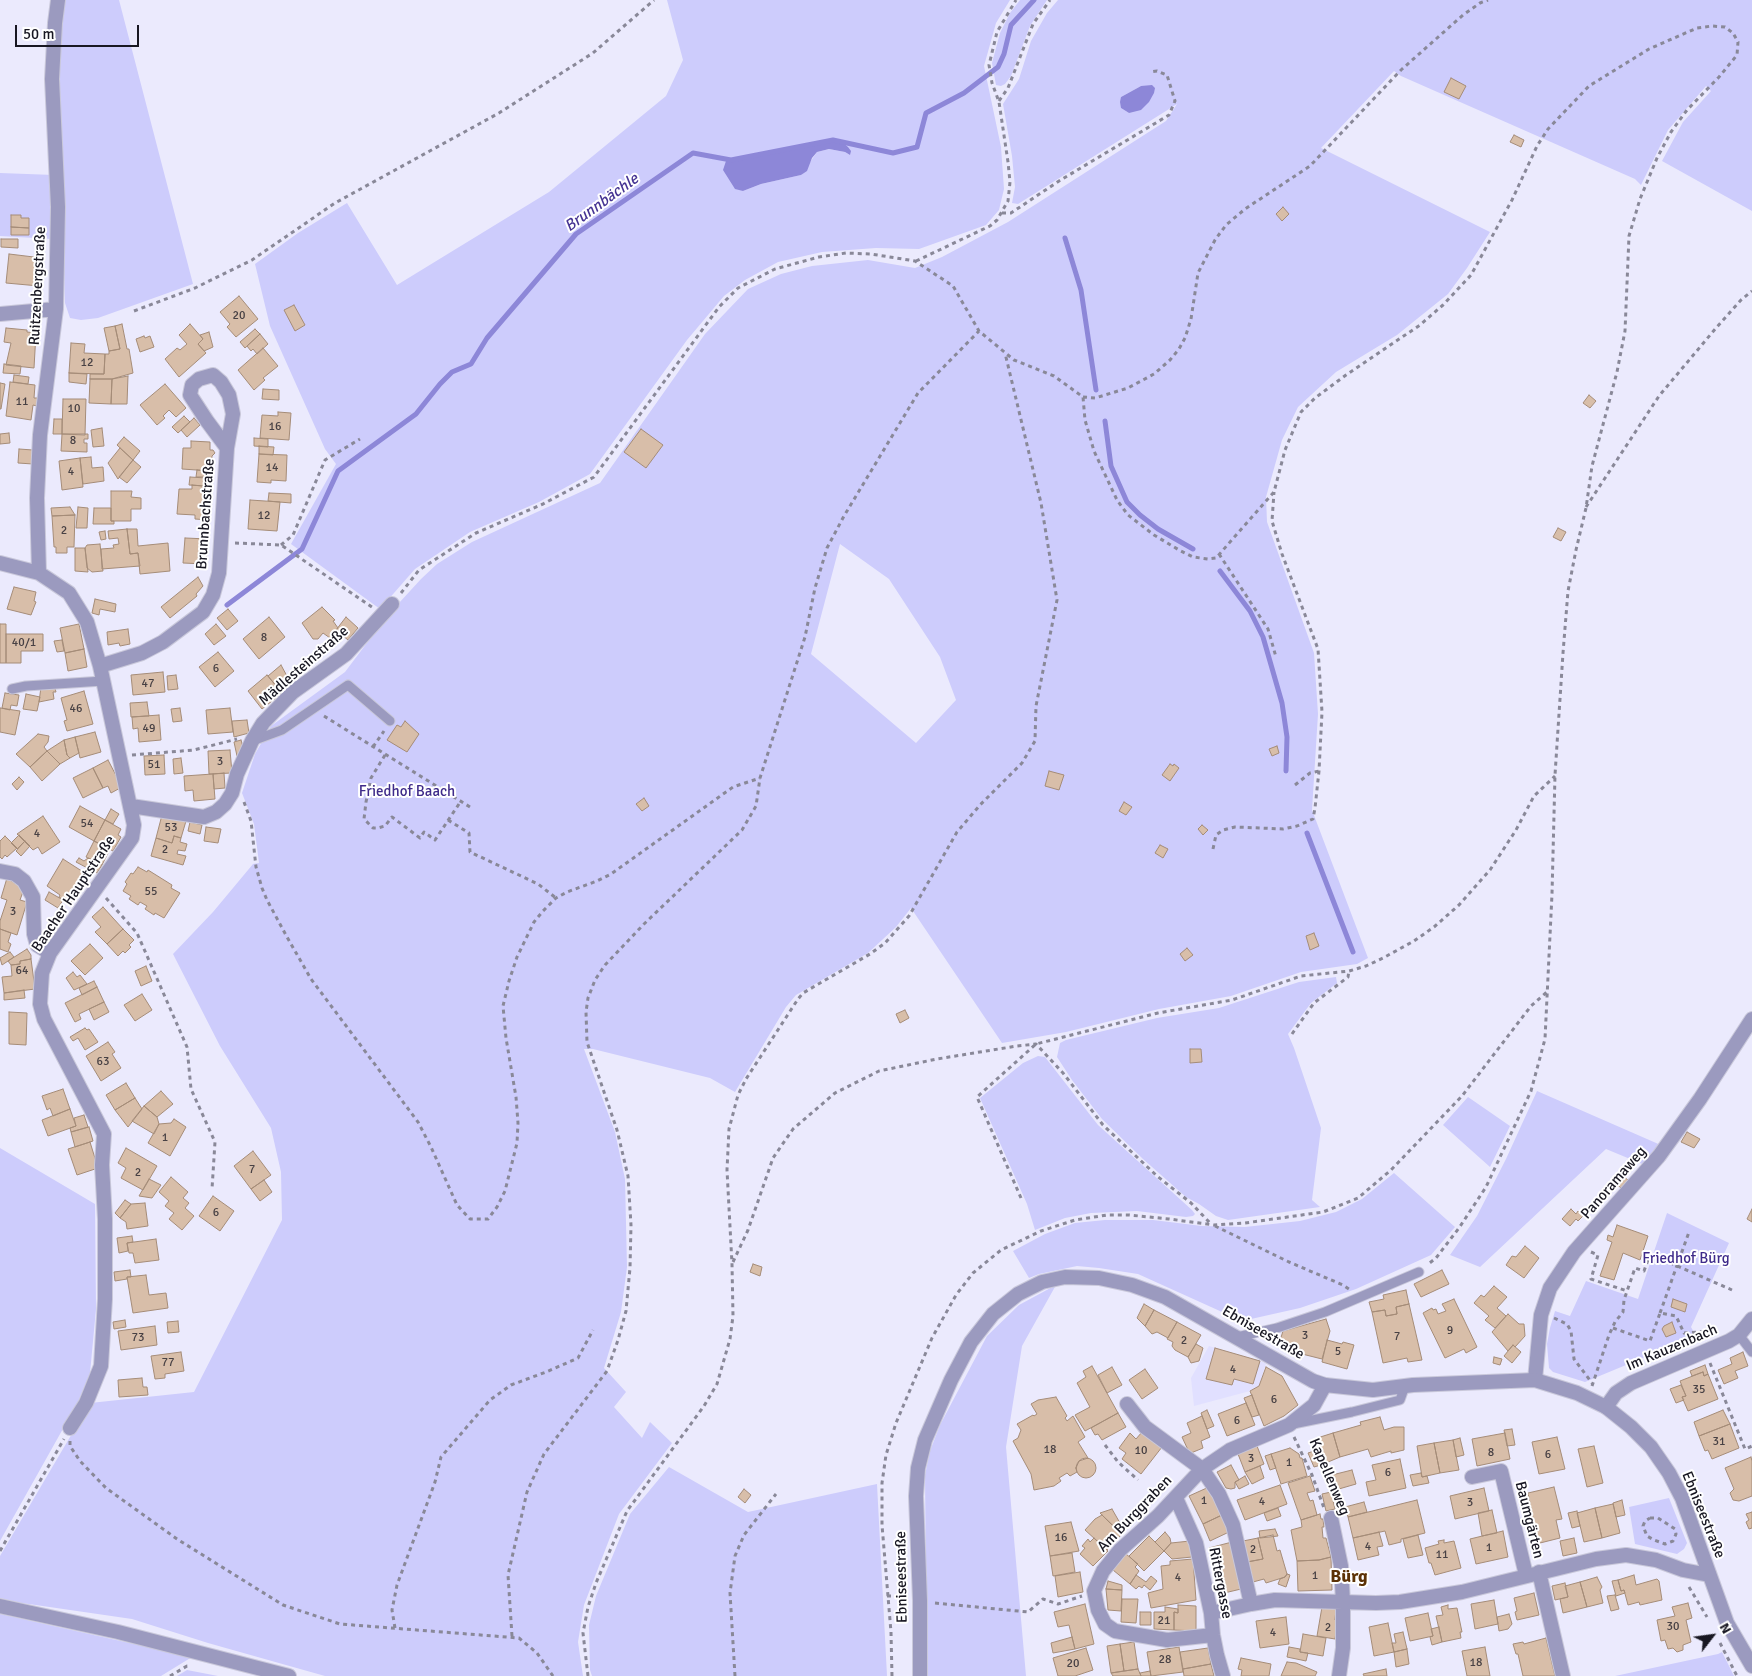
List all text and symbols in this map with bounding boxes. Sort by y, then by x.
scale bar [18,15,141,47]
text: 50 m [23,25,54,43]
water label: Brunnbächle [561,170,643,236]
street label: Ruitzenbergstraße [26,226,50,346]
house number: 20 [233,309,245,323]
house number: 12 [81,356,93,370]
house number: 11 [16,395,28,409]
house number: 10 [68,402,80,416]
house number: 16 [269,420,281,434]
house number: 8 [70,434,76,448]
street label: Brunnbachstraße [193,458,219,570]
house number: 14 [266,461,278,475]
house number: 4 [68,465,74,479]
house number: 12 [258,509,270,523]
house number: 2 [61,524,67,538]
street label: Mädlesteinstraße [256,622,352,710]
house number: 8 [261,631,267,645]
house number: 40/1 [12,636,36,650]
house number: 6 [213,662,219,676]
house number: 47 [142,677,154,691]
house number: 46 [70,702,82,716]
house number: 49 [143,722,155,736]
house number: 3 [217,755,223,769]
house number: 51 [148,758,160,772]
park label: Friedhof Baach [359,783,455,801]
house number: 54 [81,817,93,831]
house number: 53 [165,821,177,835]
house number: 4 [34,827,40,841]
street label: Baacher Hauptstraße [28,832,120,956]
house number: 2 [162,843,168,857]
house number: 55 [145,885,157,899]
house number: 3 [10,905,16,919]
house number: 64 [16,964,28,978]
house number: 63 [97,1055,109,1069]
house number: 1 [162,1131,168,1145]
street label: Panoramaweg [1578,1143,1650,1223]
house number: 7 [249,1163,255,1177]
house number: 2 [135,1166,141,1180]
house number: 6 [213,1206,219,1220]
park label: Friedhof Bürg [1642,1250,1730,1268]
street label: Ebniseestraße [1219,1302,1307,1364]
street label: Im Kauzenbach [1624,1321,1720,1375]
house number: 9 [1447,1324,1453,1338]
house number: 3 [1302,1329,1308,1343]
house number: 7 [1394,1330,1400,1344]
house number: 73 [132,1331,144,1345]
house number: 2 [1181,1334,1187,1348]
house number: 5 [1335,1345,1341,1359]
house number: 77 [162,1356,174,1370]
house number: 4 [1230,1363,1236,1377]
house number: 35 [1693,1383,1705,1397]
house number: 6 [1271,1393,1277,1407]
house number: 6 [1234,1414,1240,1428]
house number: 31 [1713,1435,1725,1449]
street label: Kapellenweg [1305,1436,1353,1518]
house number: 18 [1044,1443,1056,1457]
house number: 10 [1135,1444,1147,1458]
house number: 8 [1488,1446,1494,1460]
house number: 6 [1545,1448,1551,1462]
house number: 3 [1248,1452,1254,1466]
house number: 1 [1286,1456,1292,1470]
house number: 6 [1385,1466,1391,1480]
street label: Ebniseestraße [1677,1469,1729,1561]
street label: Am Burggraben [1094,1472,1176,1556]
street label: Baumgärten [1511,1479,1547,1561]
house number: 1 [1201,1494,1207,1508]
house number: 4 [1259,1495,1265,1509]
house number: 3 [1467,1496,1473,1510]
street label: Ebniseestraße [892,1531,912,1623]
house number: 16 [1055,1531,1067,1545]
house number: 4 [1365,1540,1371,1554]
house number: 1 [1486,1541,1492,1555]
house number: 2 [1250,1543,1256,1557]
street label: Rittergasse [1204,1546,1236,1620]
house number: 11 [1436,1548,1448,1562]
district label: Bürg [1330,1566,1368,1588]
house number: 1 [1312,1569,1318,1583]
house number: 4 [1175,1571,1181,1585]
north arrow [1687,1611,1737,1661]
house number: 21 [1158,1614,1170,1628]
house number: 30 [1667,1620,1679,1634]
text: N [1716,1620,1735,1637]
house number: 2 [1325,1621,1331,1635]
house number: 4 [1270,1626,1276,1640]
house number: 28 [1159,1653,1171,1667]
house number: 18 [1470,1656,1482,1670]
house number: 20 [1067,1657,1079,1671]

